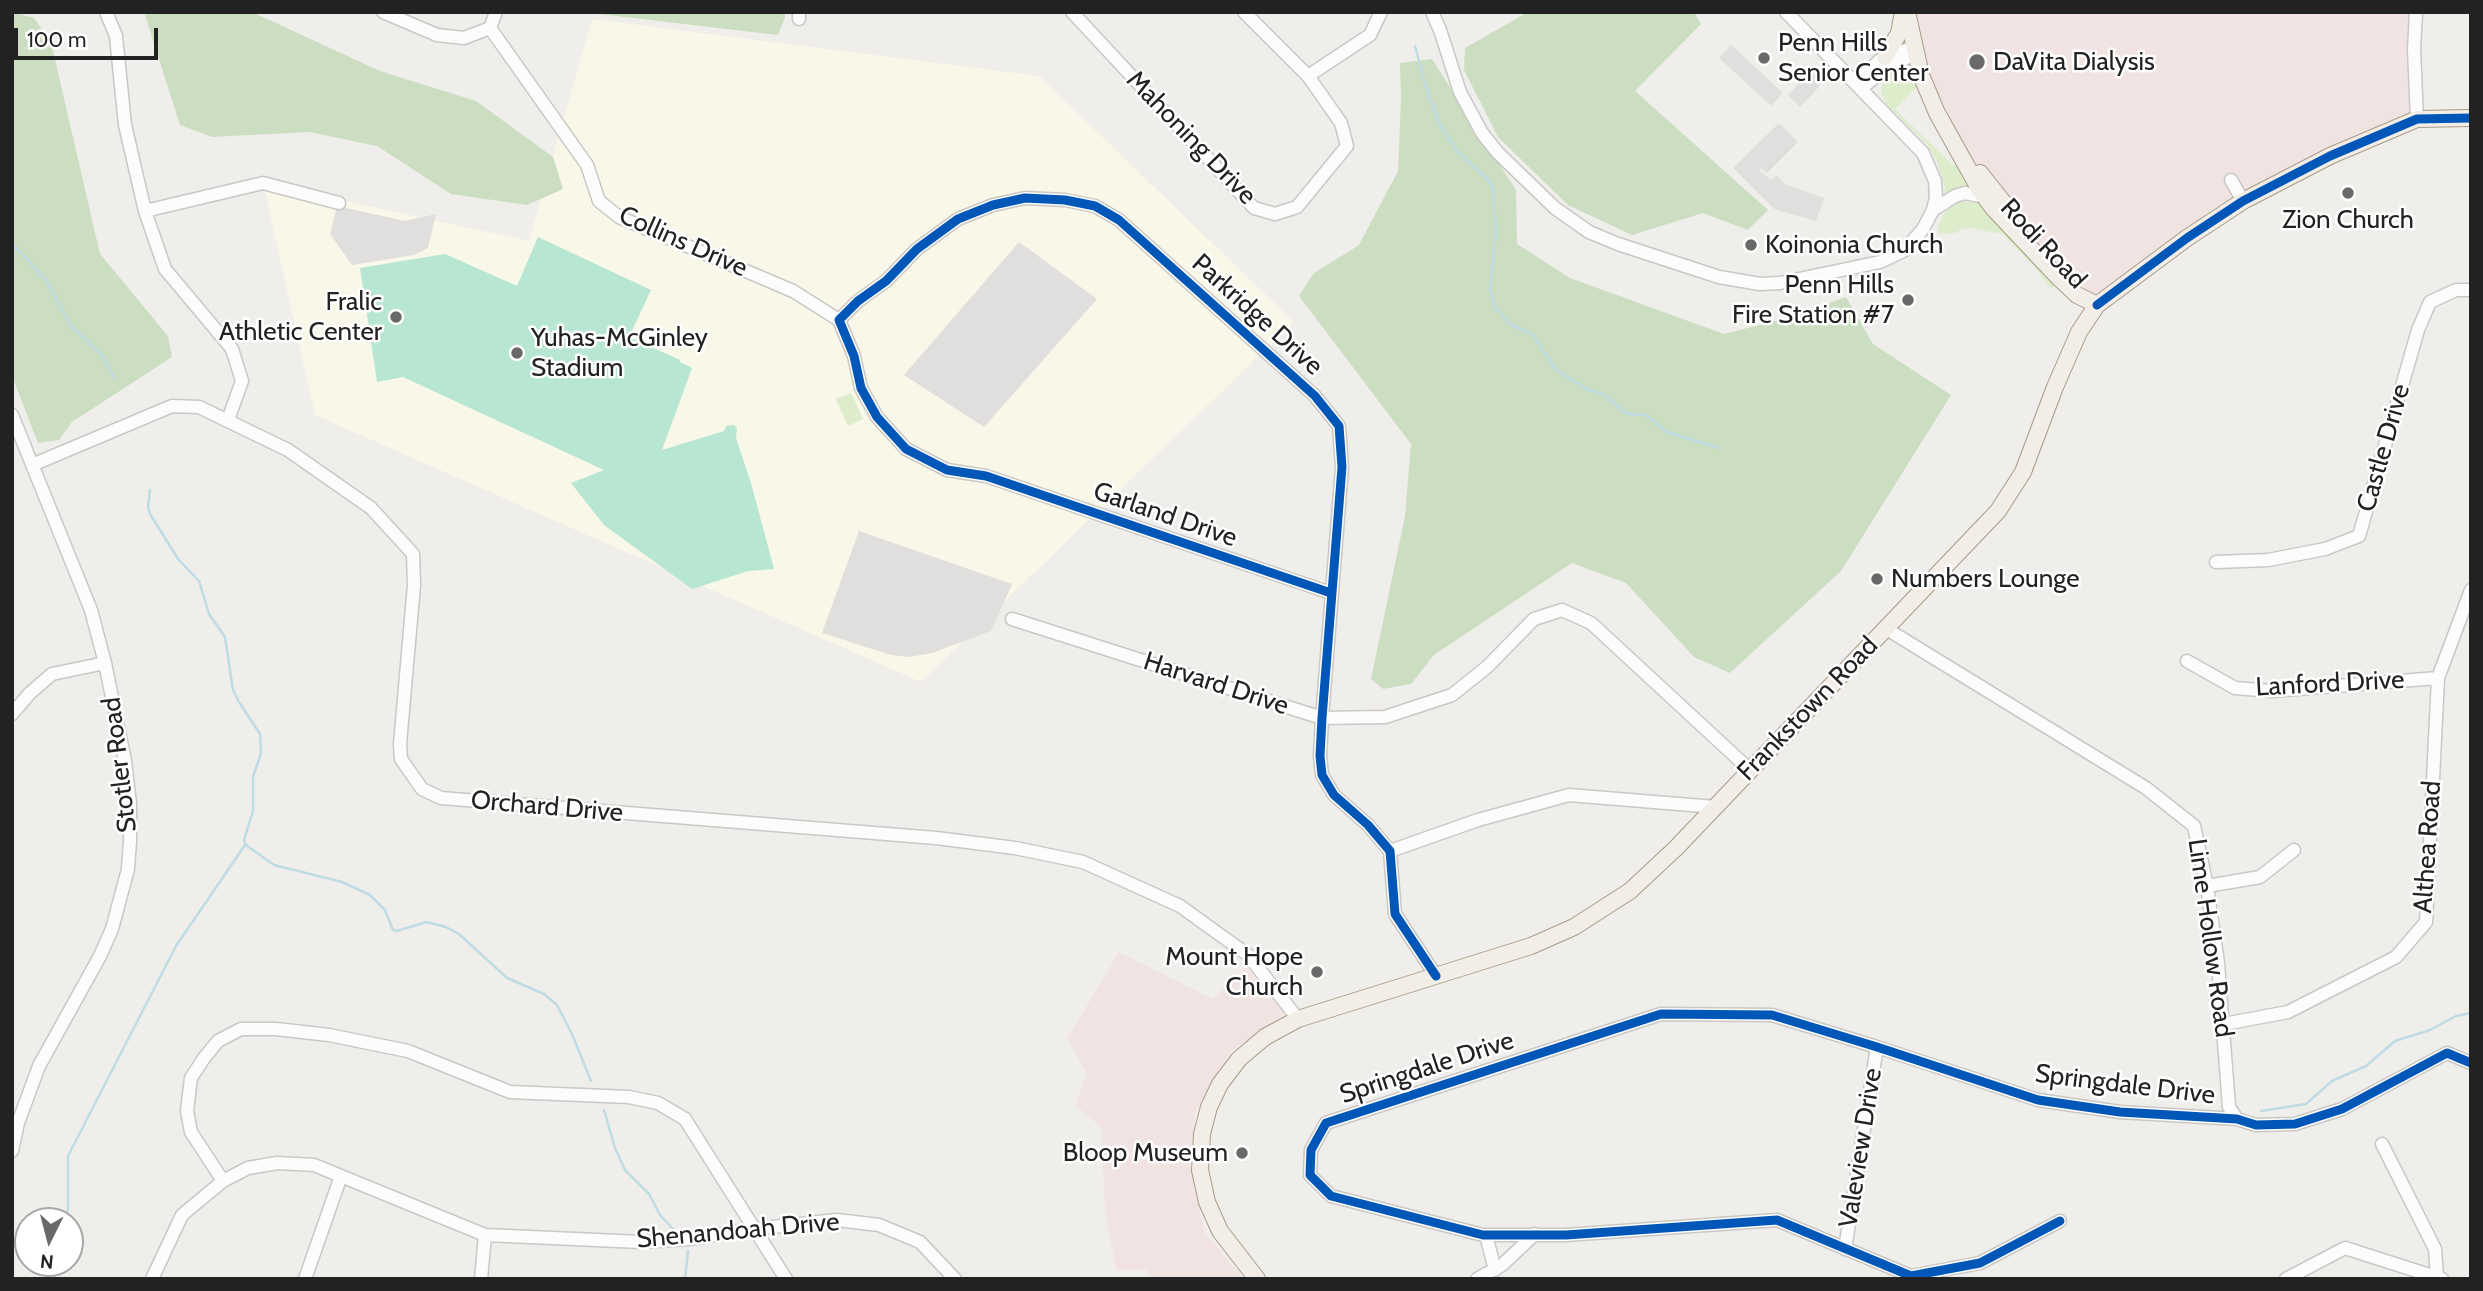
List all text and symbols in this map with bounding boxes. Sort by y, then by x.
scale bar [18,14,161,58]
text: 100 m [27,27,86,52]
place label: Penn Hills Senior Center [1778,27,1928,88]
place label: DaVita Dialysis [1993,46,2155,78]
marker: Penn Hills Senior Center [1756,50,1772,66]
marker: DaVita Dialysis [1967,52,1987,72]
street label: Mahoning Drive [1120,65,1262,211]
marker: Zion Church [2340,185,2356,201]
street label: Rodi Road [1994,193,2092,295]
street label: Collins Drive [614,200,752,284]
place label: Zion Church [2282,204,2414,236]
place label: Koinonia Church [1765,229,1943,261]
marker: Koinonia Church [1743,237,1759,253]
street label: Parkridge Drive [1185,248,1329,382]
place label: Penn Hills Fire Station #7 [1732,269,1894,330]
place label: Fralic Athletic Center [219,286,382,348]
marker: Penn Hills Fire Station #7 [1900,292,1916,308]
marker: Fralic Athletic Center [388,309,404,325]
place label: Yuhas-McGinley Stadium [531,322,708,384]
marker: Yuhas-McGinley Stadium [509,345,525,361]
street label: Castle Drive [2351,380,2417,516]
street label: Garland Drive [1089,476,1241,554]
place label: Numbers Lounge [1891,563,2079,595]
marker: Numbers Lounge [1869,571,1885,587]
street label: Frankstown Road [1731,630,1885,788]
street label: Harvard Drive [1140,646,1292,722]
street label: Lanford Drive [2255,665,2405,703]
street label: Stotler Road [96,696,144,834]
street label: Althea Road [2408,780,2448,914]
street label: Orchard Drive [470,785,624,829]
street label: Lime Hollow Road [2181,837,2239,1039]
place label: Mount Hope Church [1165,941,1303,1002]
marker: Mount Hope Church [1309,964,1325,980]
street label: Springdale Drive [1336,1025,1518,1111]
street label: Springdale Drive [2033,1058,2217,1112]
street label: Valeview Drive [1833,1066,1889,1230]
place label: Bloop Museum [1063,1137,1228,1169]
marker: Bloop Museum [1234,1145,1250,1161]
north arrow [14,1207,84,1277]
street label: Shenandoah Drive [635,1207,841,1255]
text: N [39,1249,55,1274]

